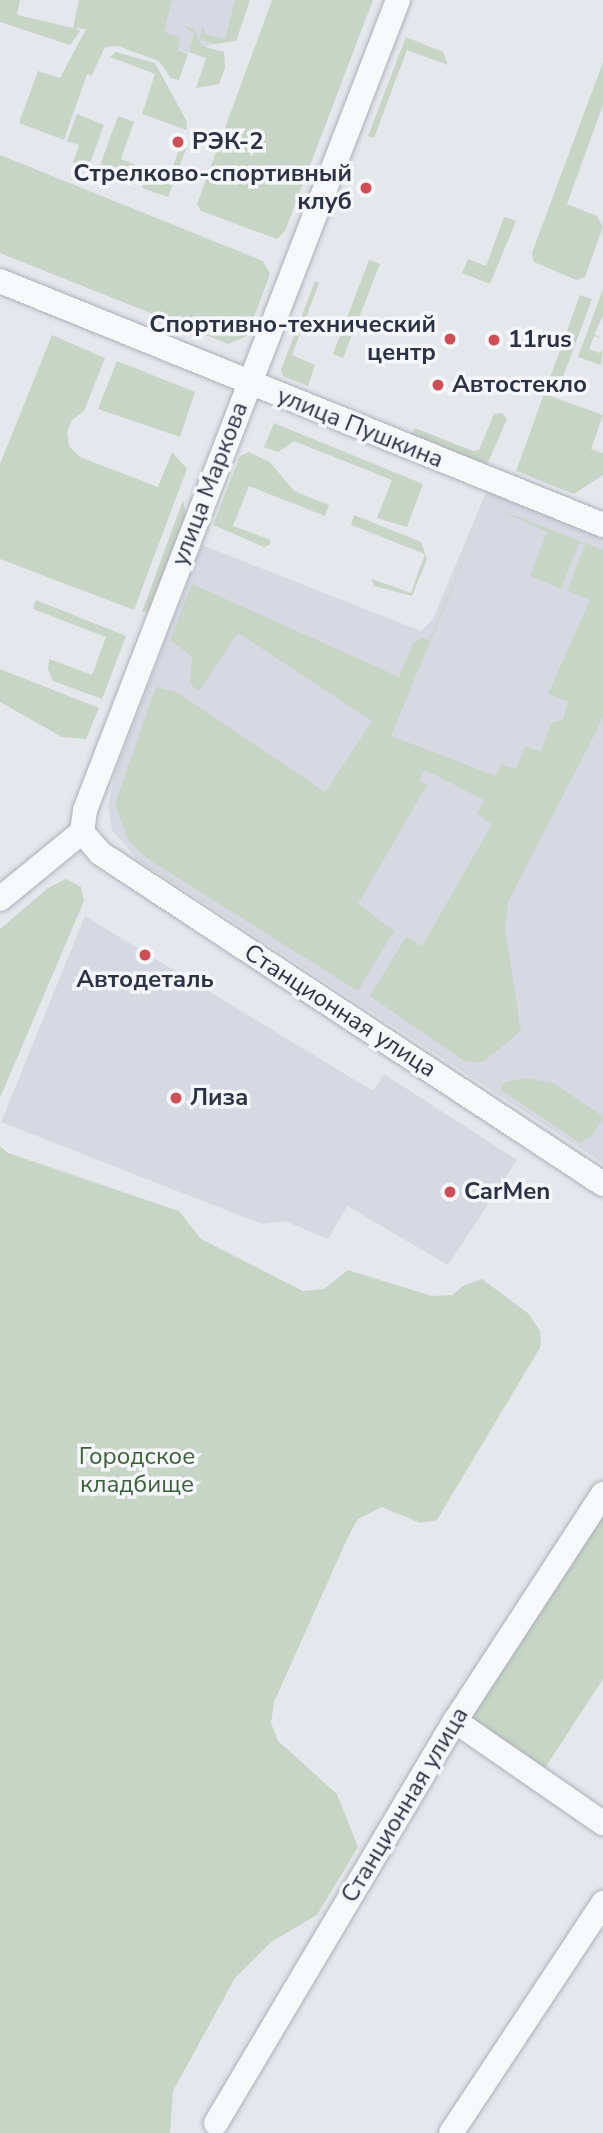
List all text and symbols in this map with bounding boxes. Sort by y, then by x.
place label: РЭК-2 [192,128,264,156]
marker: РЭК-2 [170,134,186,150]
place label: Стрелково-спортивный клуб [73,160,352,216]
marker: Стрелково-спортивный клуб [358,180,374,196]
place label: Спортивно-технический центр [149,311,436,367]
place label: 11rus [508,326,572,354]
marker: Спортивно-технический центр [442,331,458,347]
marker: 11rus [486,332,502,348]
place label: Автостекло [452,371,587,399]
marker: Автостекло [430,377,446,393]
street label: улица Пушкина [273,382,447,474]
street label: улица Маркова [166,398,254,570]
street label: Станционная улица [239,938,441,1084]
marker: Автодеталь [137,947,153,963]
place label: Автодеталь [76,966,214,994]
place label: Лиза [190,1084,248,1112]
marker: Лиза [168,1090,184,1106]
place label: CarMen [464,1178,550,1206]
marker: CarMen [442,1184,458,1200]
park label: Городское кладбище [79,1443,195,1499]
street label: Станционная улица [335,1702,475,1908]

